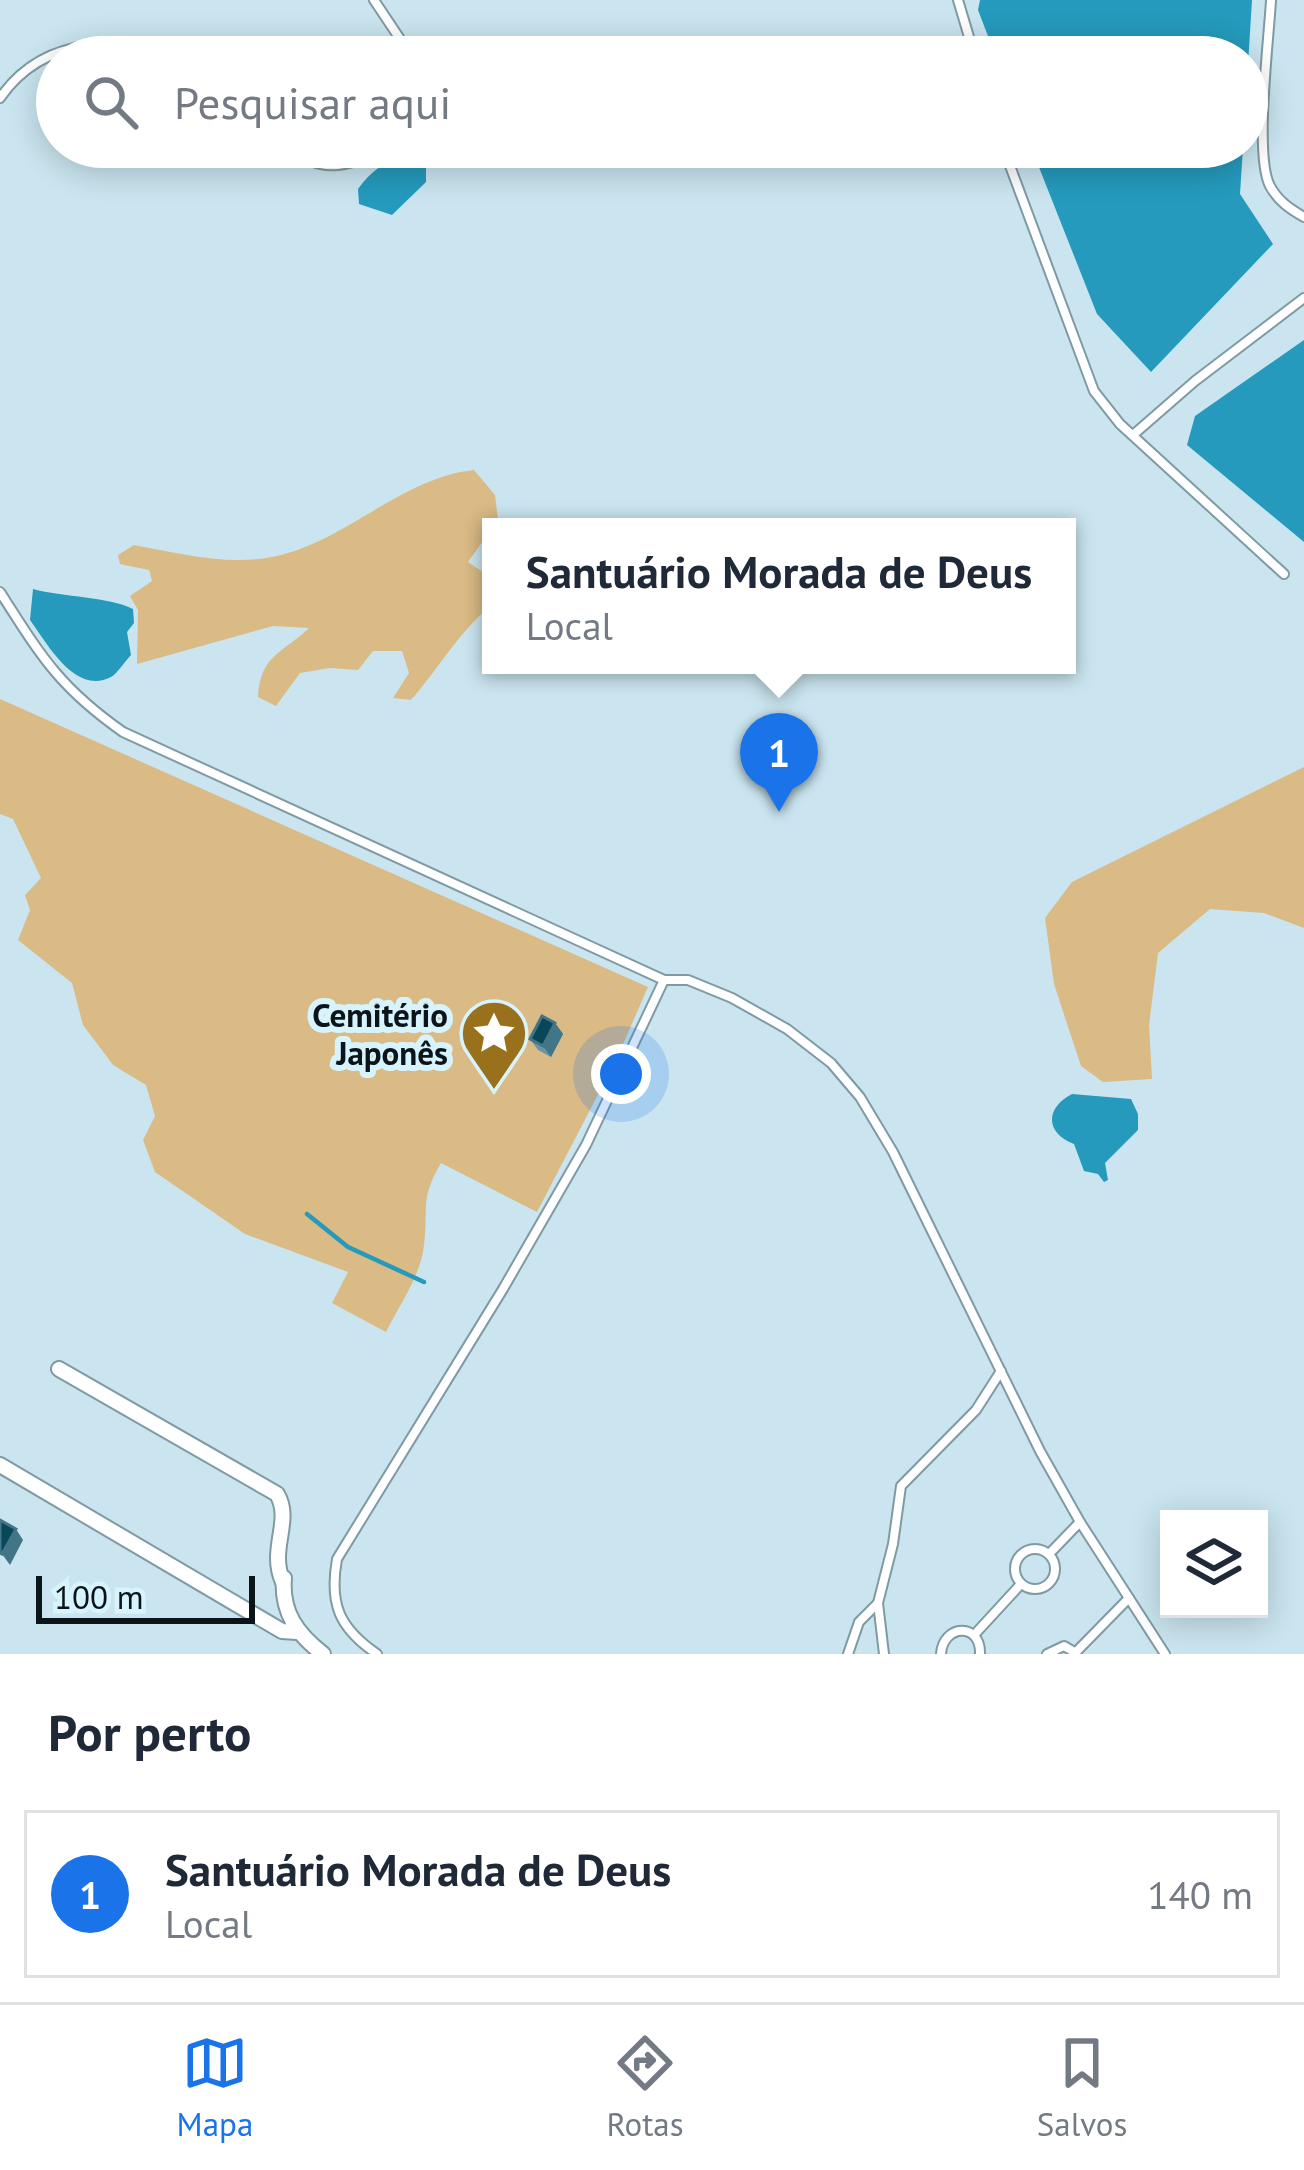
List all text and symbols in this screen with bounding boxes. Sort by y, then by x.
search box [36,36,1268,168]
icon: search [78,69,144,135]
text: Pesquisar aqui [174,73,451,131]
popup [482,518,1076,674]
text: Santuário Morada de Deus [526,542,1032,600]
text: Local [526,600,613,651]
pin: 1 [740,713,818,812]
place label: Cemitério Japonês [312,993,448,1074]
place icon: Cemitério Japonês [459,998,529,1092]
your location [591,1044,651,1104]
map controls [1160,1510,1268,1618]
button: layers [1160,1510,1268,1618]
scale bar [36,1570,255,1623]
text: 100 m [54,1575,144,1618]
text: Por perto [48,1699,251,1765]
text: Santuário Morada de Deus [165,1840,671,1898]
text: 1 [79,1869,101,1920]
text: 140 m [1147,1869,1253,1920]
text: Local [165,1898,252,1949]
tab: Mapa [177,2030,253,2145]
tab: Rotas [606,2030,684,2145]
tab: Salvos [1037,2030,1127,2145]

